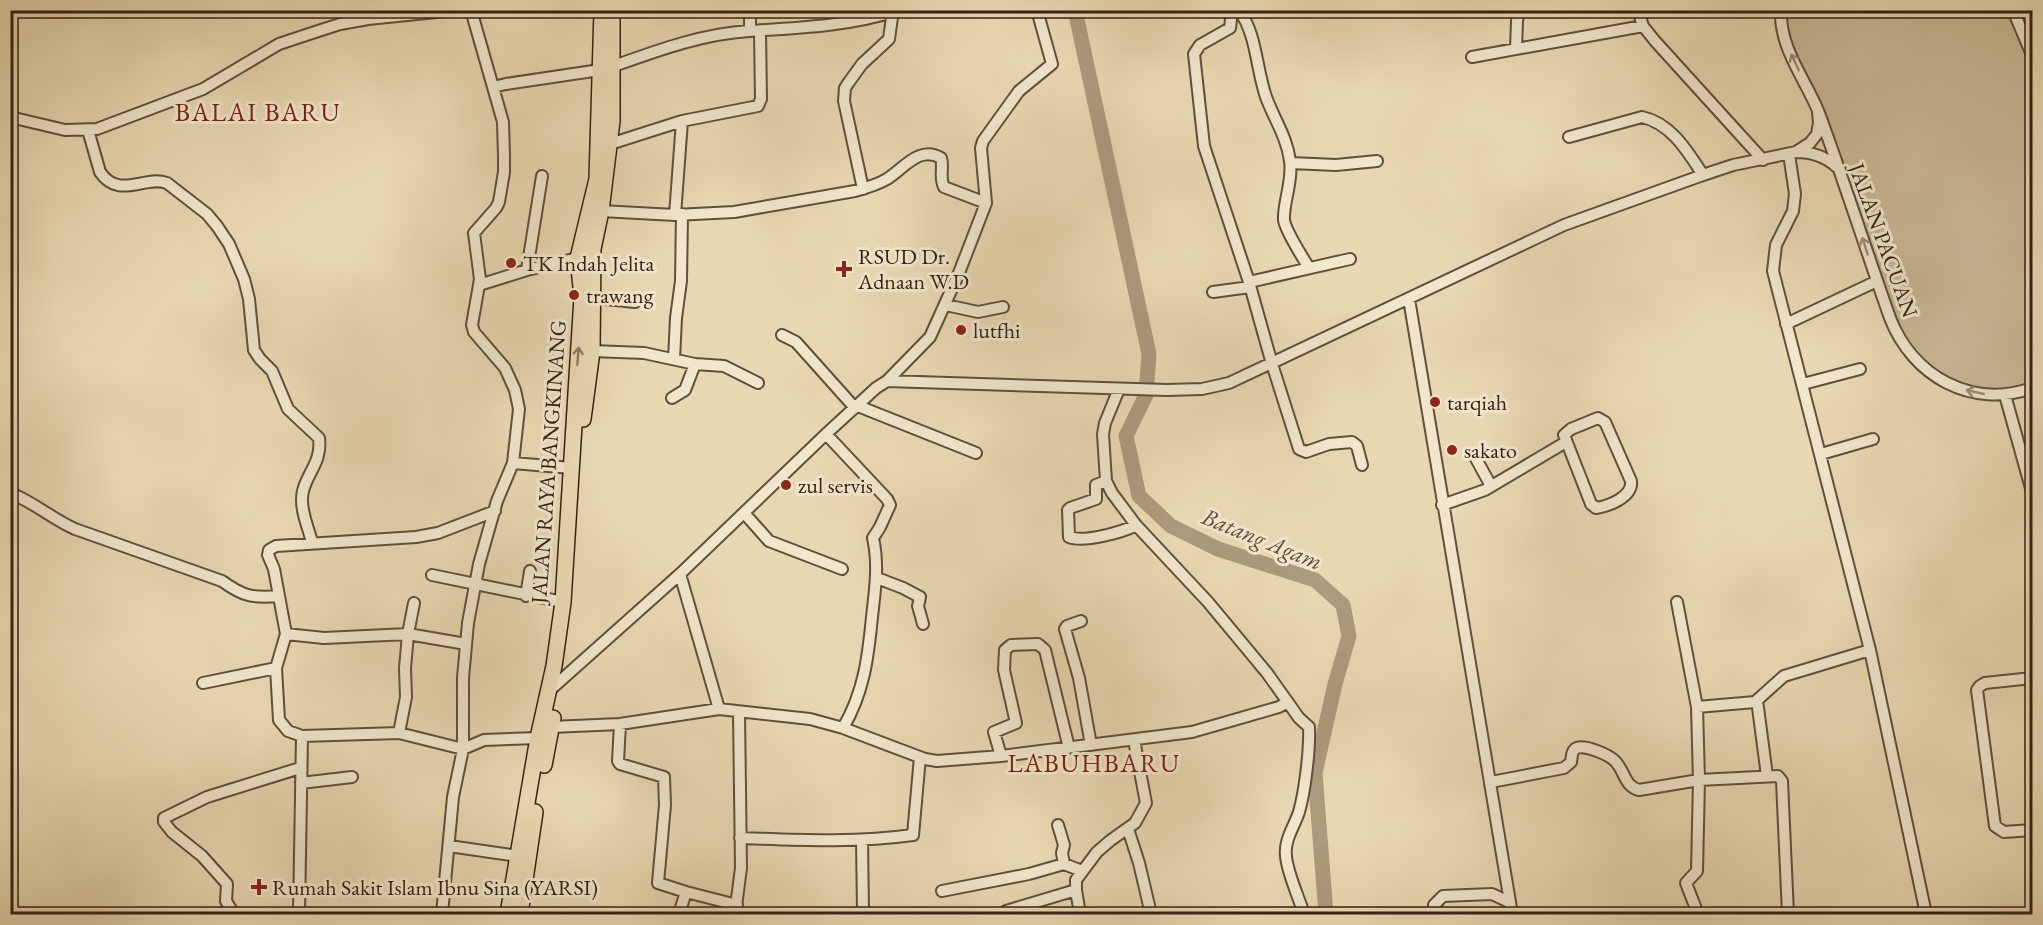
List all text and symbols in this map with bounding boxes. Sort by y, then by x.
one-way arrow [1788,54,1800,72]
district label: BALAI BARU [175,95,341,129]
street label: JALAN PACUAN [1842,157,1925,322]
one-way arrow [1859,237,1870,256]
place label: RSUD Dr. Adnaan W.D [857,242,969,296]
place label: TK Indah Jelita [523,249,654,278]
marker: TK Indah Jelita [504,256,518,270]
marker: RSUD Dr. Adnaan W.D [835,260,853,278]
place label: trawang [586,281,654,310]
marker: trawang [567,288,581,302]
place label: lutfhi [973,316,1021,345]
street label: JALAN RAYA BANGKINANG [524,319,573,607]
marker: lutfhi [954,323,968,337]
one-way arrow [573,347,584,367]
one-way arrow [1966,386,1985,398]
place label: tarqiah [1447,388,1507,417]
marker: tarqiah [1428,395,1442,409]
place label: sakato [1464,436,1517,465]
marker: sakato [1445,443,1459,457]
place label: zul servis [798,471,873,500]
marker: zul servis [779,478,793,492]
water label: Batang Agam [1197,500,1327,577]
district label: LABUHBARU [1007,746,1181,780]
place label: Rumah Sakit Islam Ibnu Sina (YARSI) [272,873,598,902]
marker: Rumah Sakit Islam Ibnu Sina (YARSI) [250,878,268,896]

